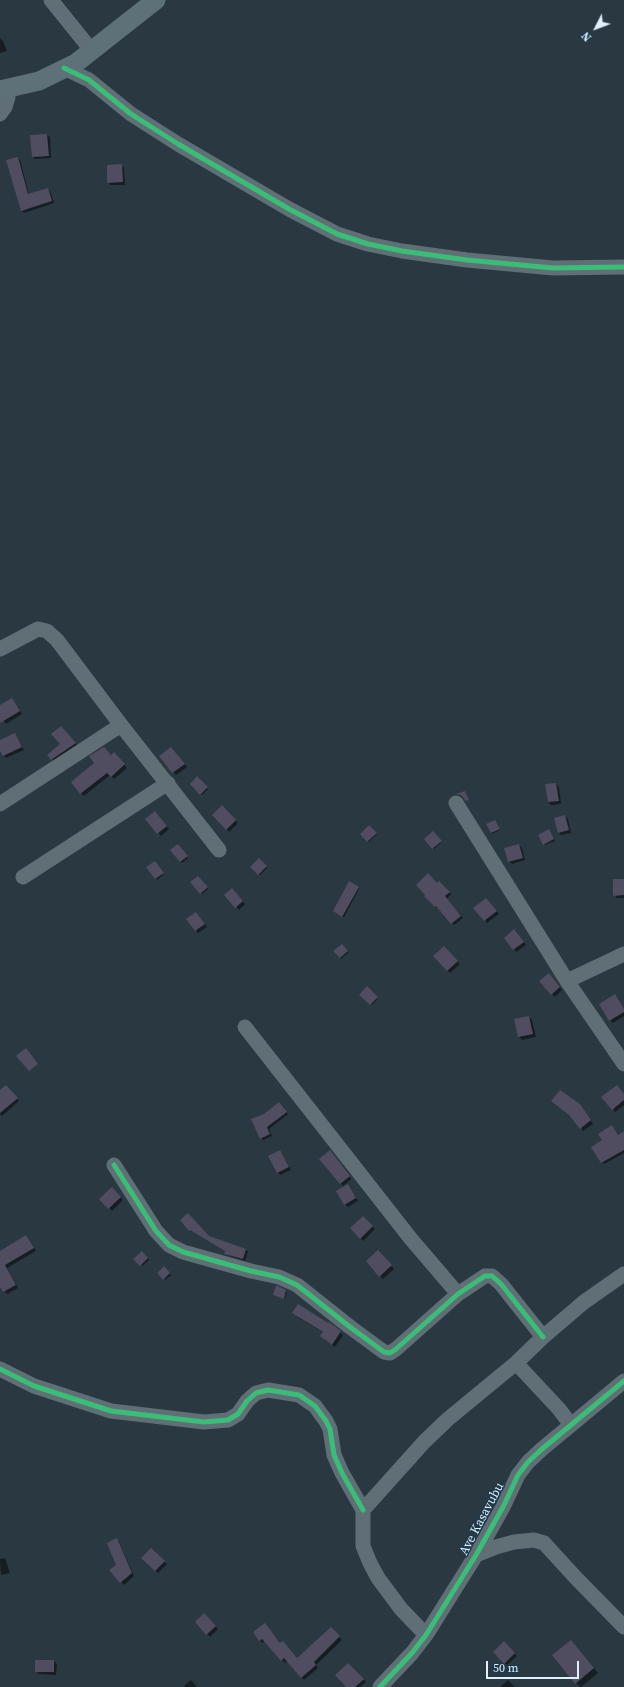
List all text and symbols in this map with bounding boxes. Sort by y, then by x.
north arrow [576,8,616,48]
text: N [578,28,595,44]
street label: Ave Kasavubu [456,1480,508,1558]
scale bar [488,1653,581,1679]
text: 50 m [493,1660,519,1676]

